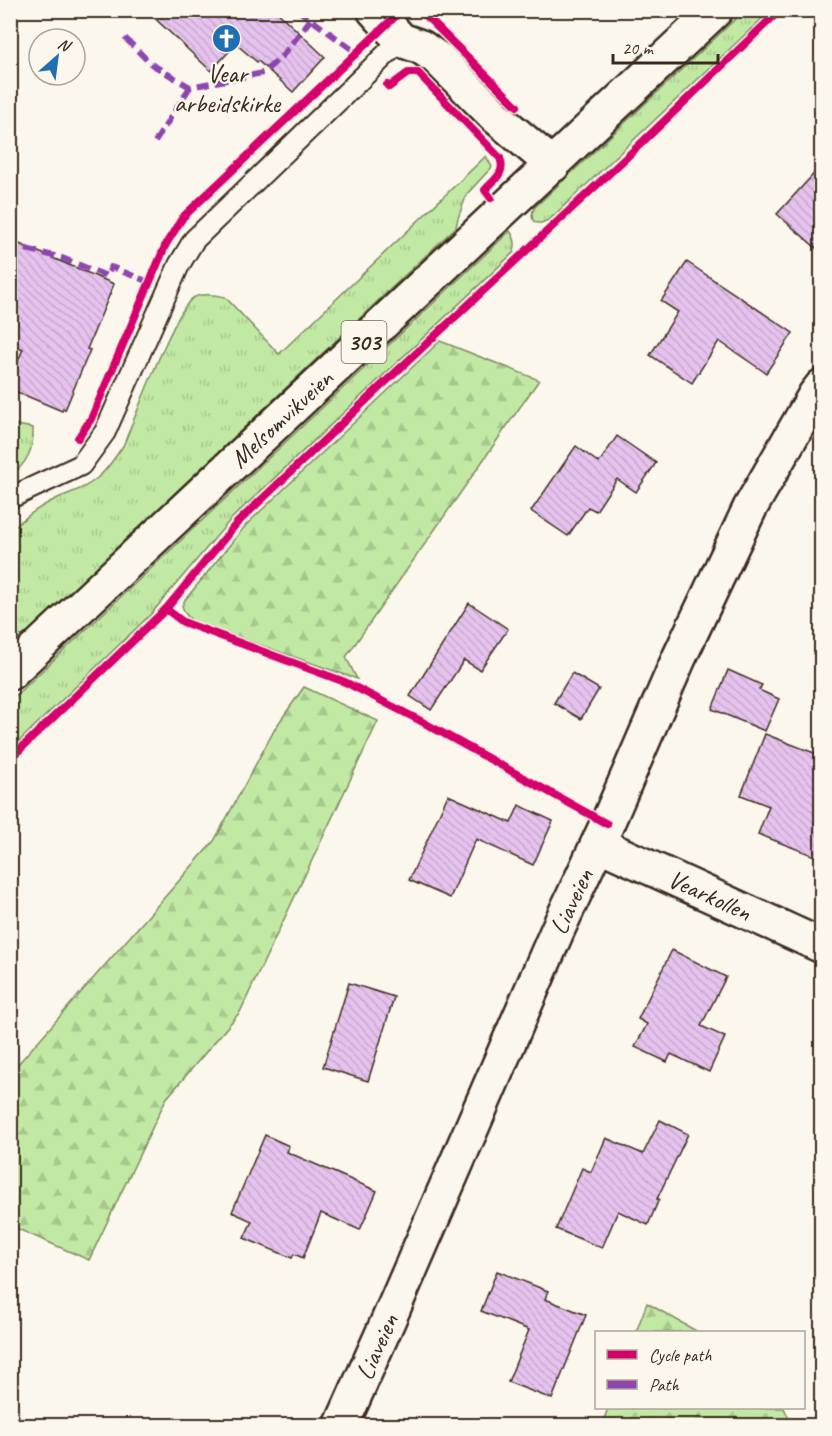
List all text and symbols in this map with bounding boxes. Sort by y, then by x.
church icon: Vear arbeidskirke [211,23,243,55]
north arrow [27,27,87,87]
scale bar [613,27,718,65]
text: N [55,33,75,57]
text: 20 m [622,37,655,59]
place label: Vear arbeidskirke [174,57,282,120]
road number: 303 [342,321,386,363]
street label: Melsomvikveien [223,361,341,475]
street label: Vearkollen [663,862,757,928]
street label: Liaveien [541,863,601,939]
street label: Liaveien [347,1308,406,1385]
legend [595,1331,805,1409]
text: Cycle path [649,1344,712,1366]
text: Path [649,1374,679,1396]

